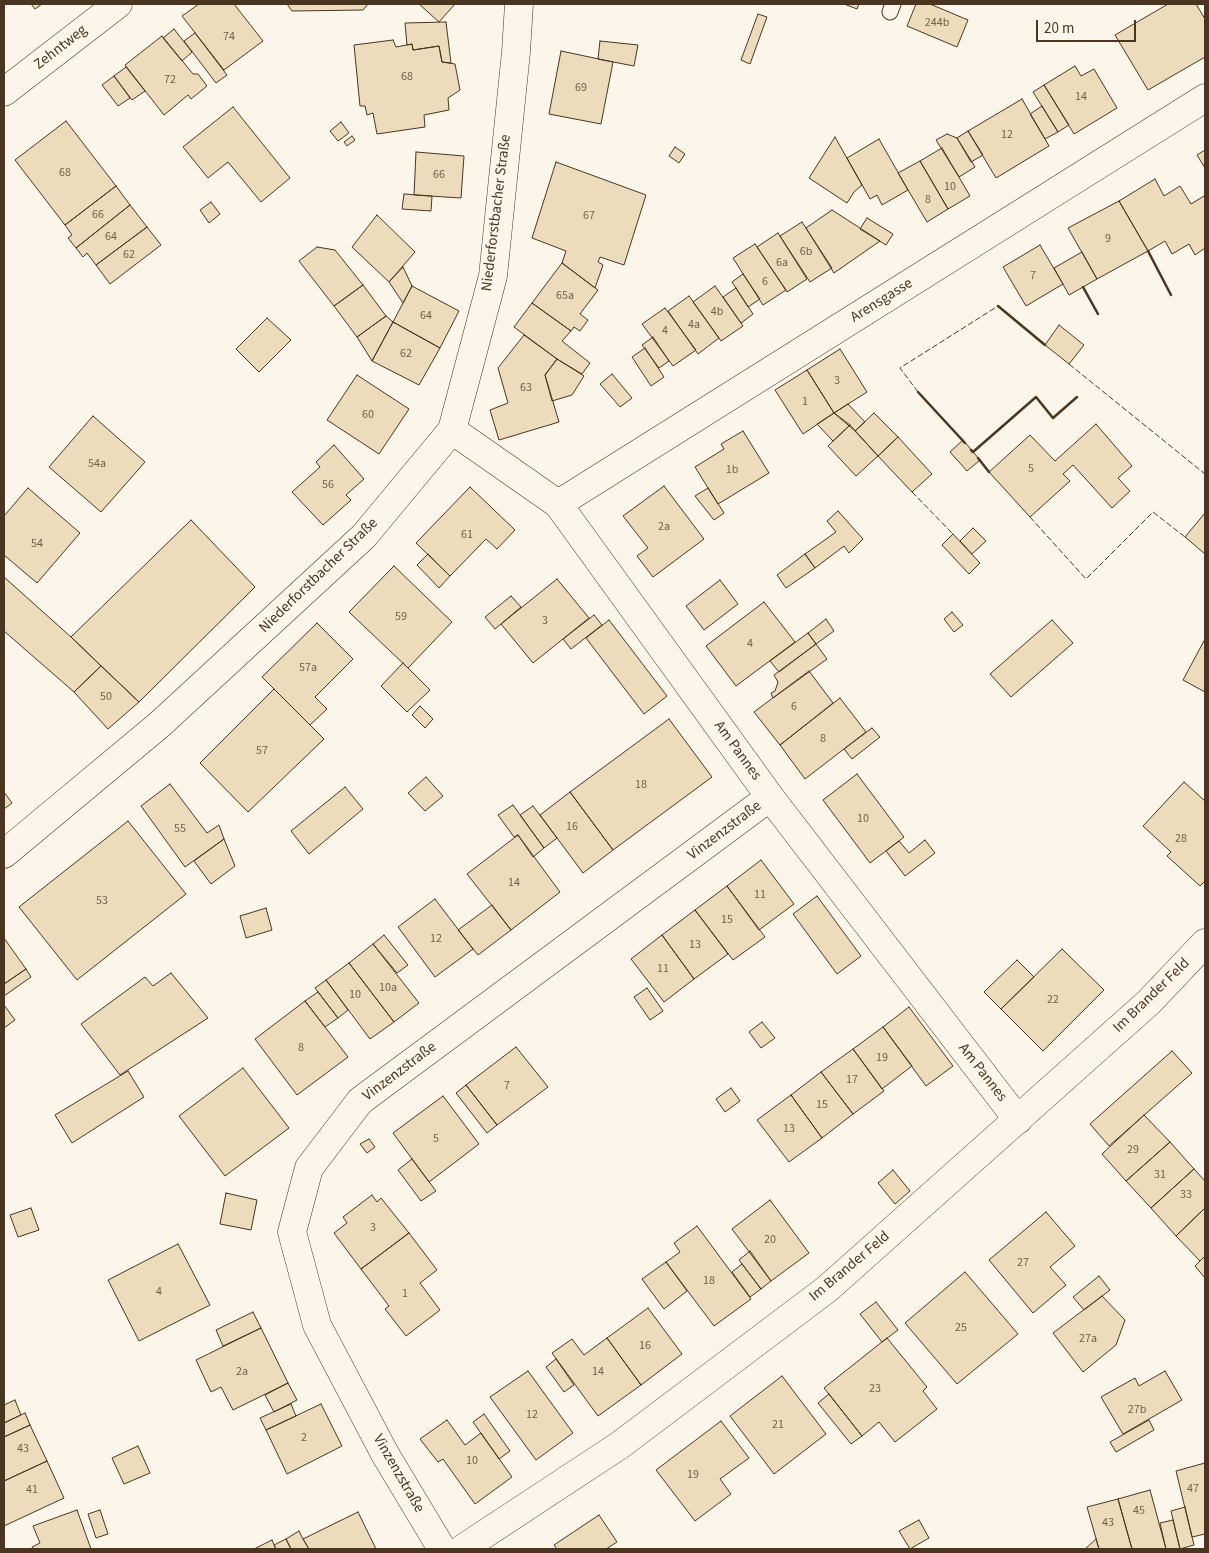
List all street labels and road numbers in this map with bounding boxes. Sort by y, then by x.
street label: Zehntweg [31,22,91,74]
street label: Niederforstbacher Straße [478,134,516,292]
street label: Arensgasse [848,275,916,327]
street label: Niederforstbacher Straße [256,515,382,637]
street label: Am Pannes [709,718,765,784]
street label: Vinzenzstraße [685,798,765,864]
street label: Im Brander Feld [1110,955,1194,1037]
street label: Vinzenzstraße [360,1039,440,1105]
street label: Am Pannes [954,1040,1010,1106]
street label: Im Brander Feld [806,1228,894,1306]
street label: Vinzenzstraße [368,1432,428,1516]

